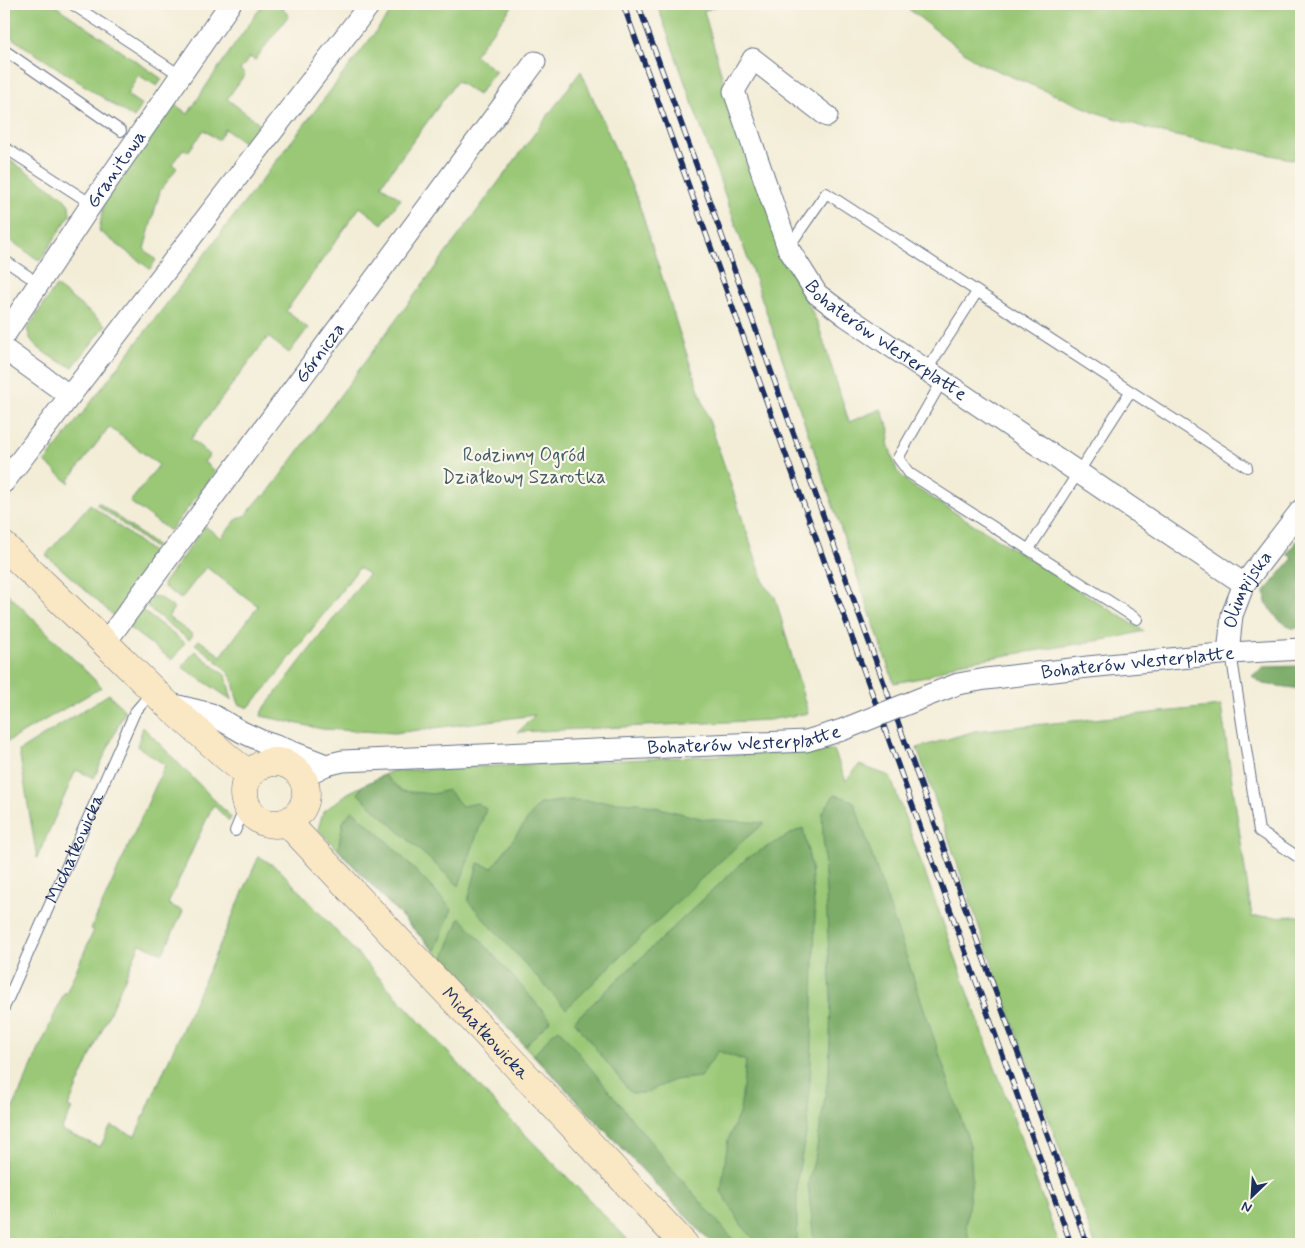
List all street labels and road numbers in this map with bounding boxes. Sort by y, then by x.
street label: Granitowa [80,125,152,213]
street label: Bohaterów Westerplatte [799,275,972,407]
street label: Górnicza [289,318,350,388]
street label: Olimpijska [1218,545,1278,629]
street label: Bohaterów Westerplatte [1040,640,1236,685]
street label: Bohaterów Westerplatte [647,719,844,760]
street label: Michałkowicka [39,788,110,907]
street label: Michałkowicka [436,982,536,1085]

